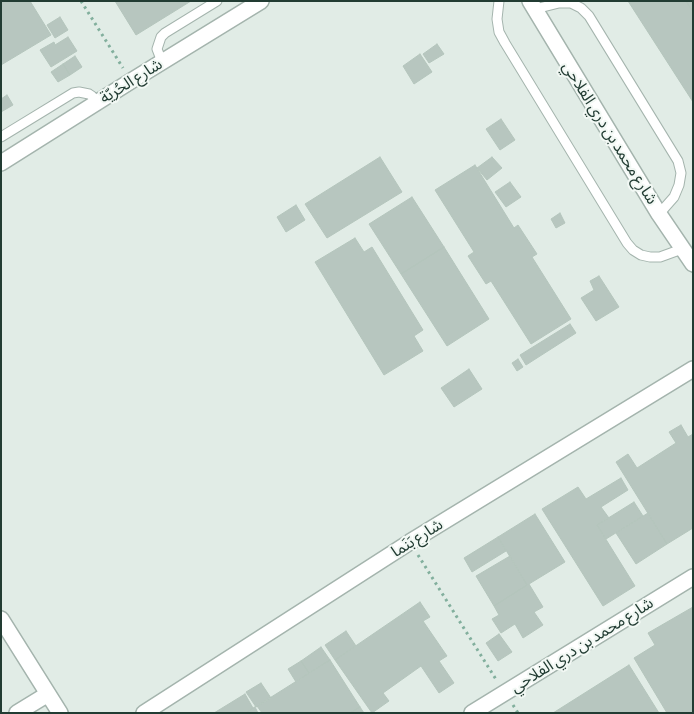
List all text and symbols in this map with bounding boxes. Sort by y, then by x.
street label: شارع الحُريّة [96,54,166,108]
street label: شارع محمد بن دري الفلاحي [558,58,662,208]
street label: شارع بَنَما [388,515,446,561]
street label: شارع محمد بن دري الفلاحي [507,593,657,697]

